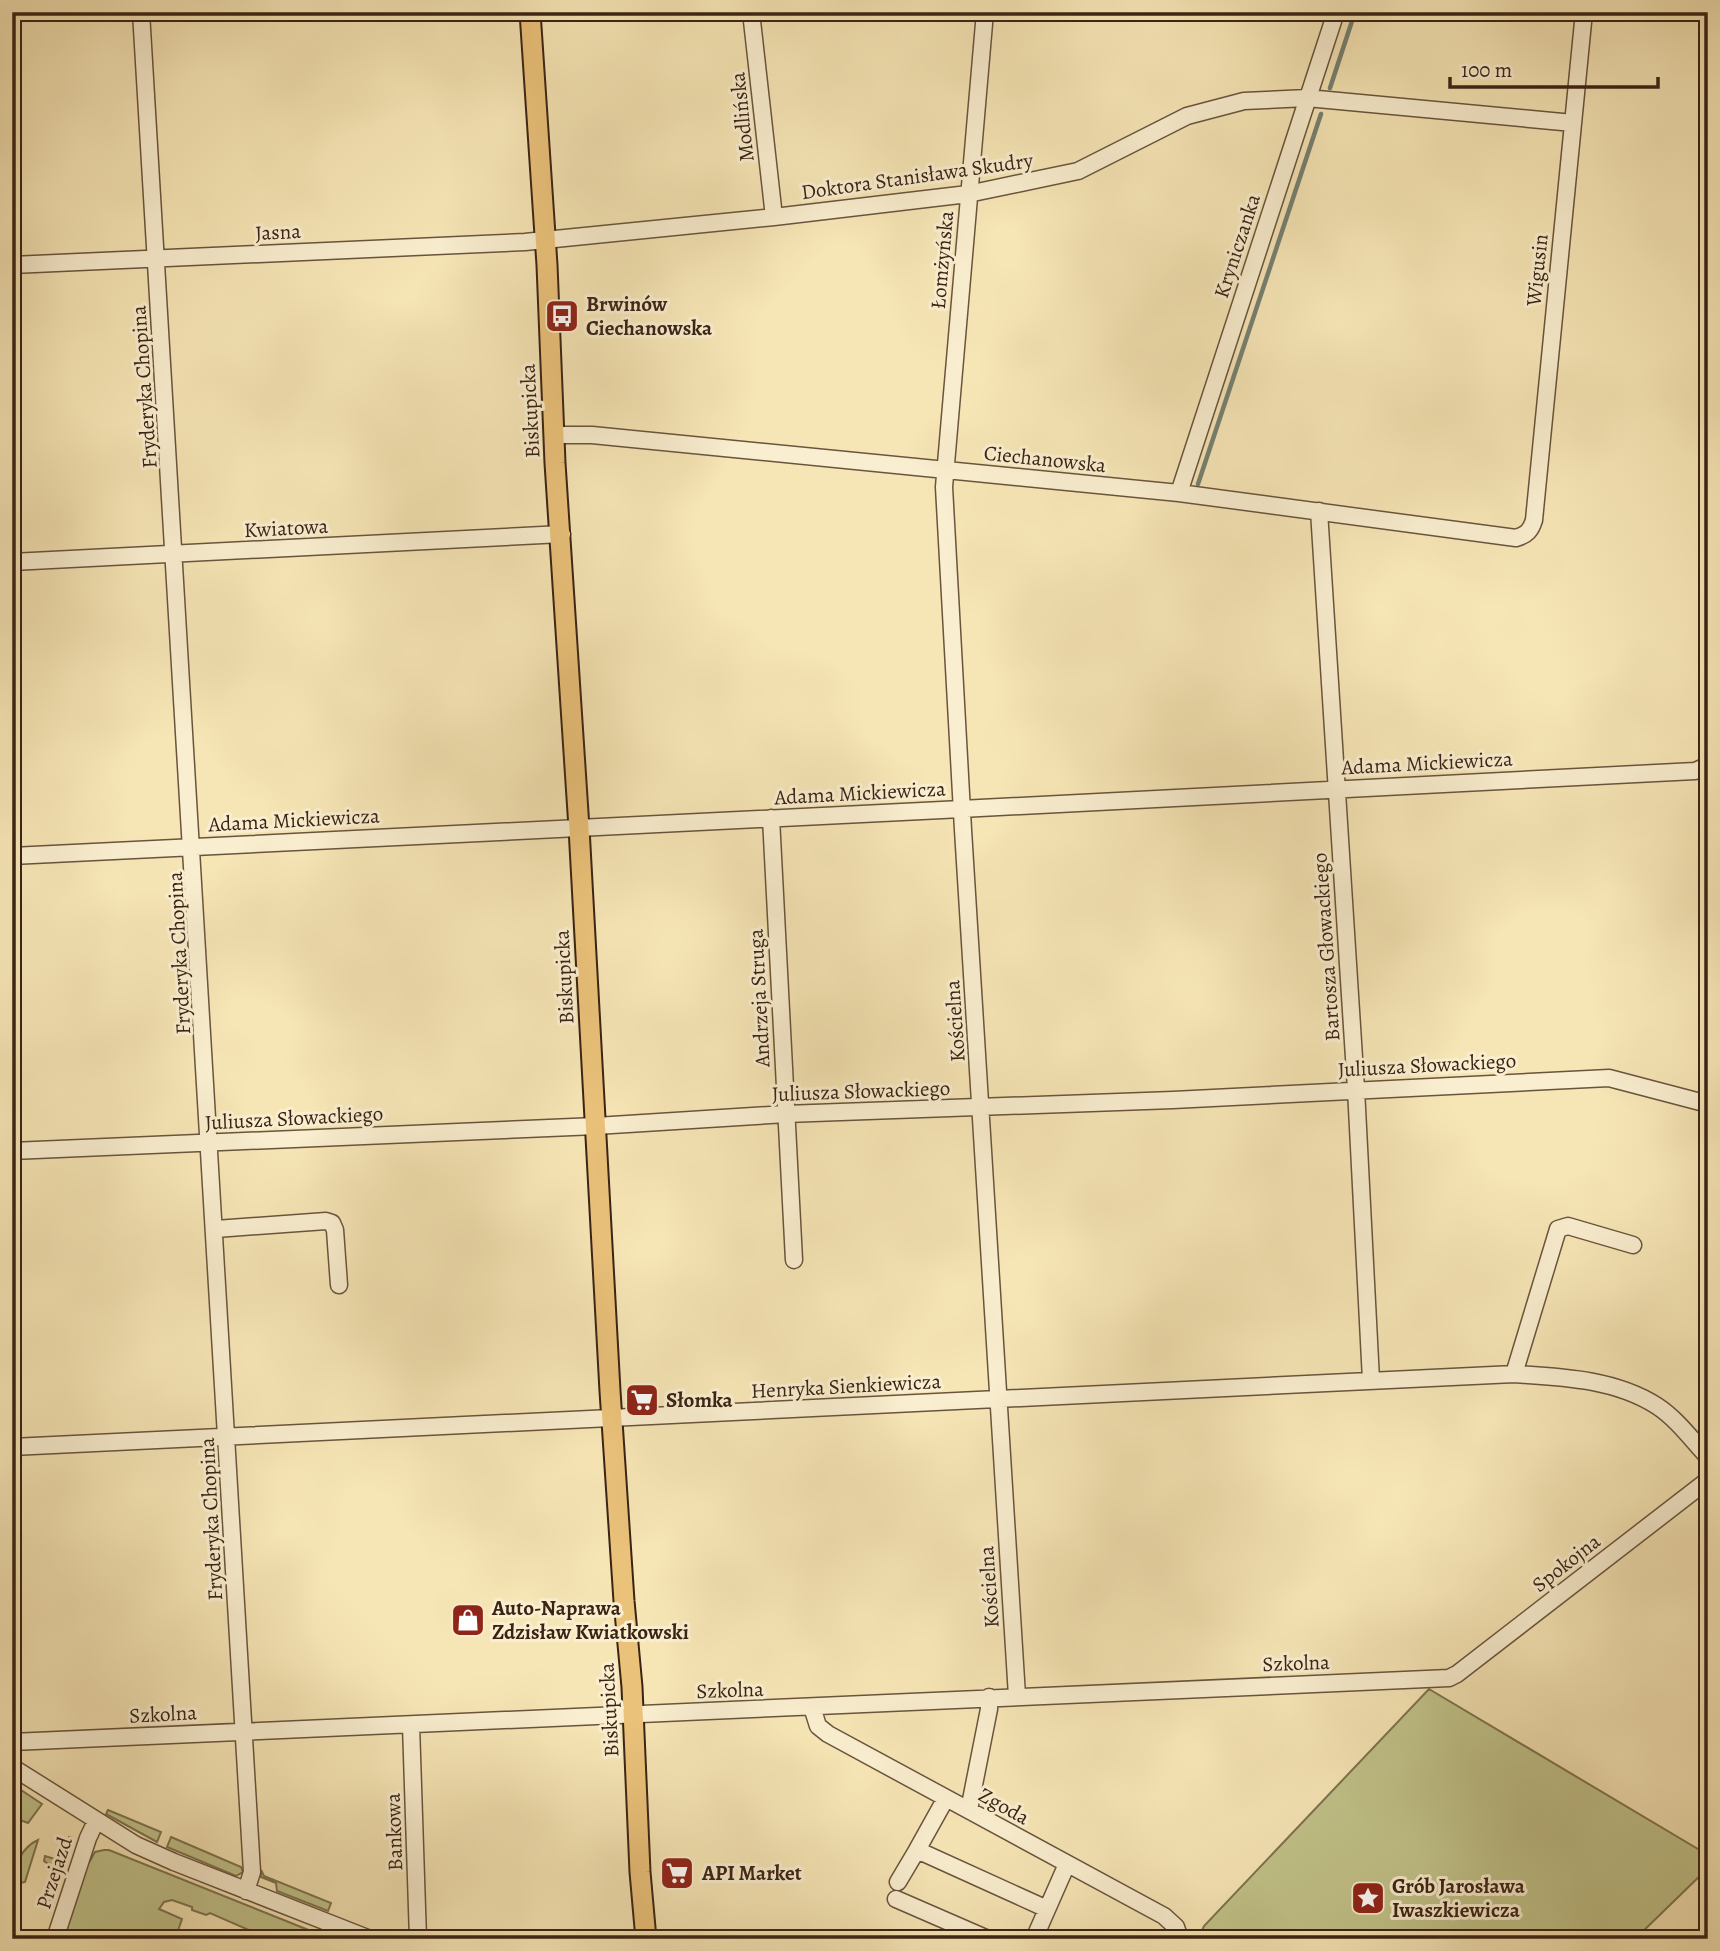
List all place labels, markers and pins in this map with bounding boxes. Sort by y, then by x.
place label: Brwinów Ciechanowska [586,290,713,342]
bus stop icon: Brwinów Ciechanowska [543,297,581,335]
supermarket icon: Słomka [623,1381,661,1419]
place label: Słomka [666,1386,734,1414]
place label: Auto-Naprawa Zdzisław Kwiatkowski [491,1594,689,1646]
shop icon: Auto-Naprawa Zdzisław Kwiatkowski [449,1601,487,1639]
supermarket icon: API Market [658,1854,696,1892]
place label: API Market [701,1859,802,1887]
place label: Grób Jarosława Iwaszkiewicza [1392,1872,1526,1924]
place icon: Grób Jarosława Iwaszkiewicza [1349,1879,1387,1917]

